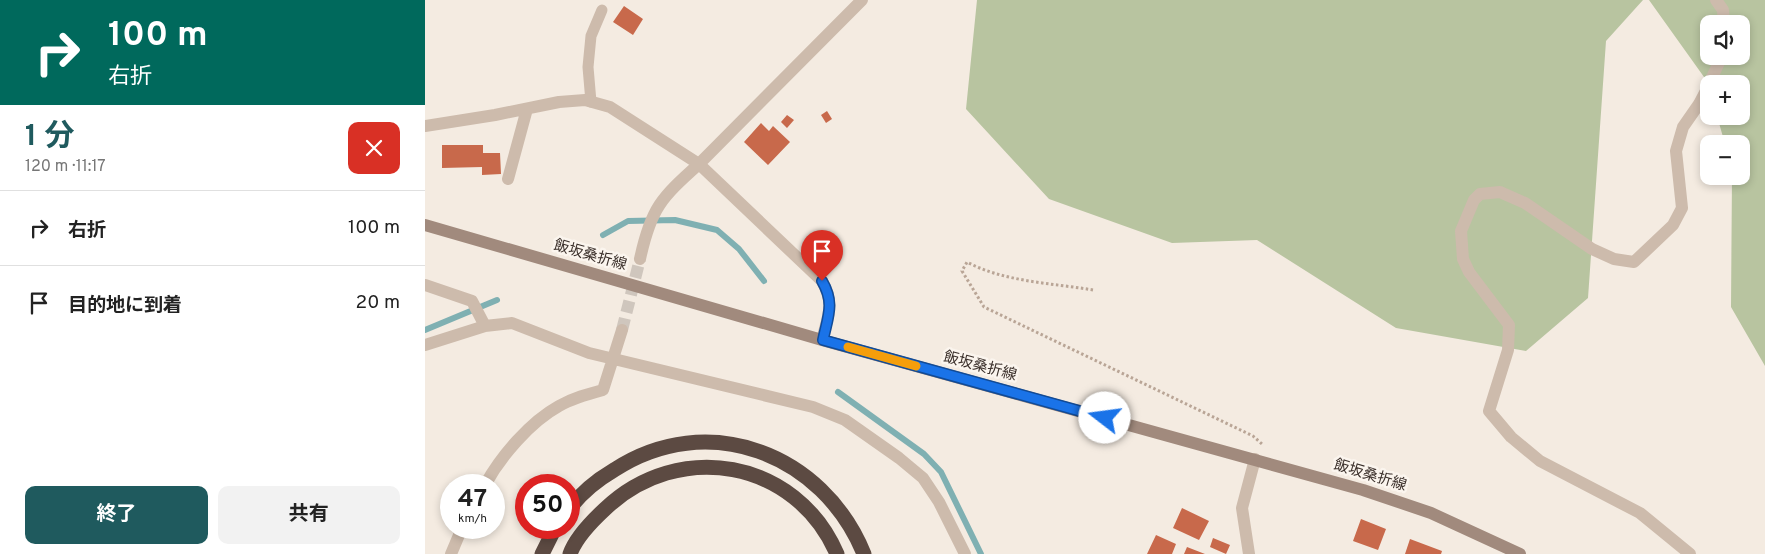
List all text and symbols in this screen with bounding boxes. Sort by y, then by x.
text: 100 m [108,14,208,58]
map controls [1700,15,1750,185]
button: sound [1700,15,1750,65]
icon: right [25,20,90,85]
text: 右折 [108,64,152,91]
button: + [1700,75,1750,125]
text: 1 分 [25,119,75,156]
button: close [348,122,400,174]
button: − [1700,135,1750,185]
text: 120 m · 11:17 [25,157,106,177]
icon: right [25,214,53,242]
text: 100 m [348,216,400,240]
text: 右折 [68,219,106,243]
pin [801,230,843,281]
street label: 飯坂桑折線 [551,237,629,275]
icon: arrive [808,237,836,265]
icon: arrive [25,289,53,317]
text: 20 m [356,291,400,315]
text: 目的地に到着 [68,294,182,318]
street label: 飯坂桑折線 [941,348,1019,386]
position arrow [1078,391,1130,443]
street label: 飯坂桑折線 [1331,456,1409,496]
speed limit sign: 50 [515,474,580,539]
text: 47 [458,484,487,516]
button: 終了 [25,486,208,544]
button: 共有 [218,486,400,544]
text: km/h [458,511,487,527]

